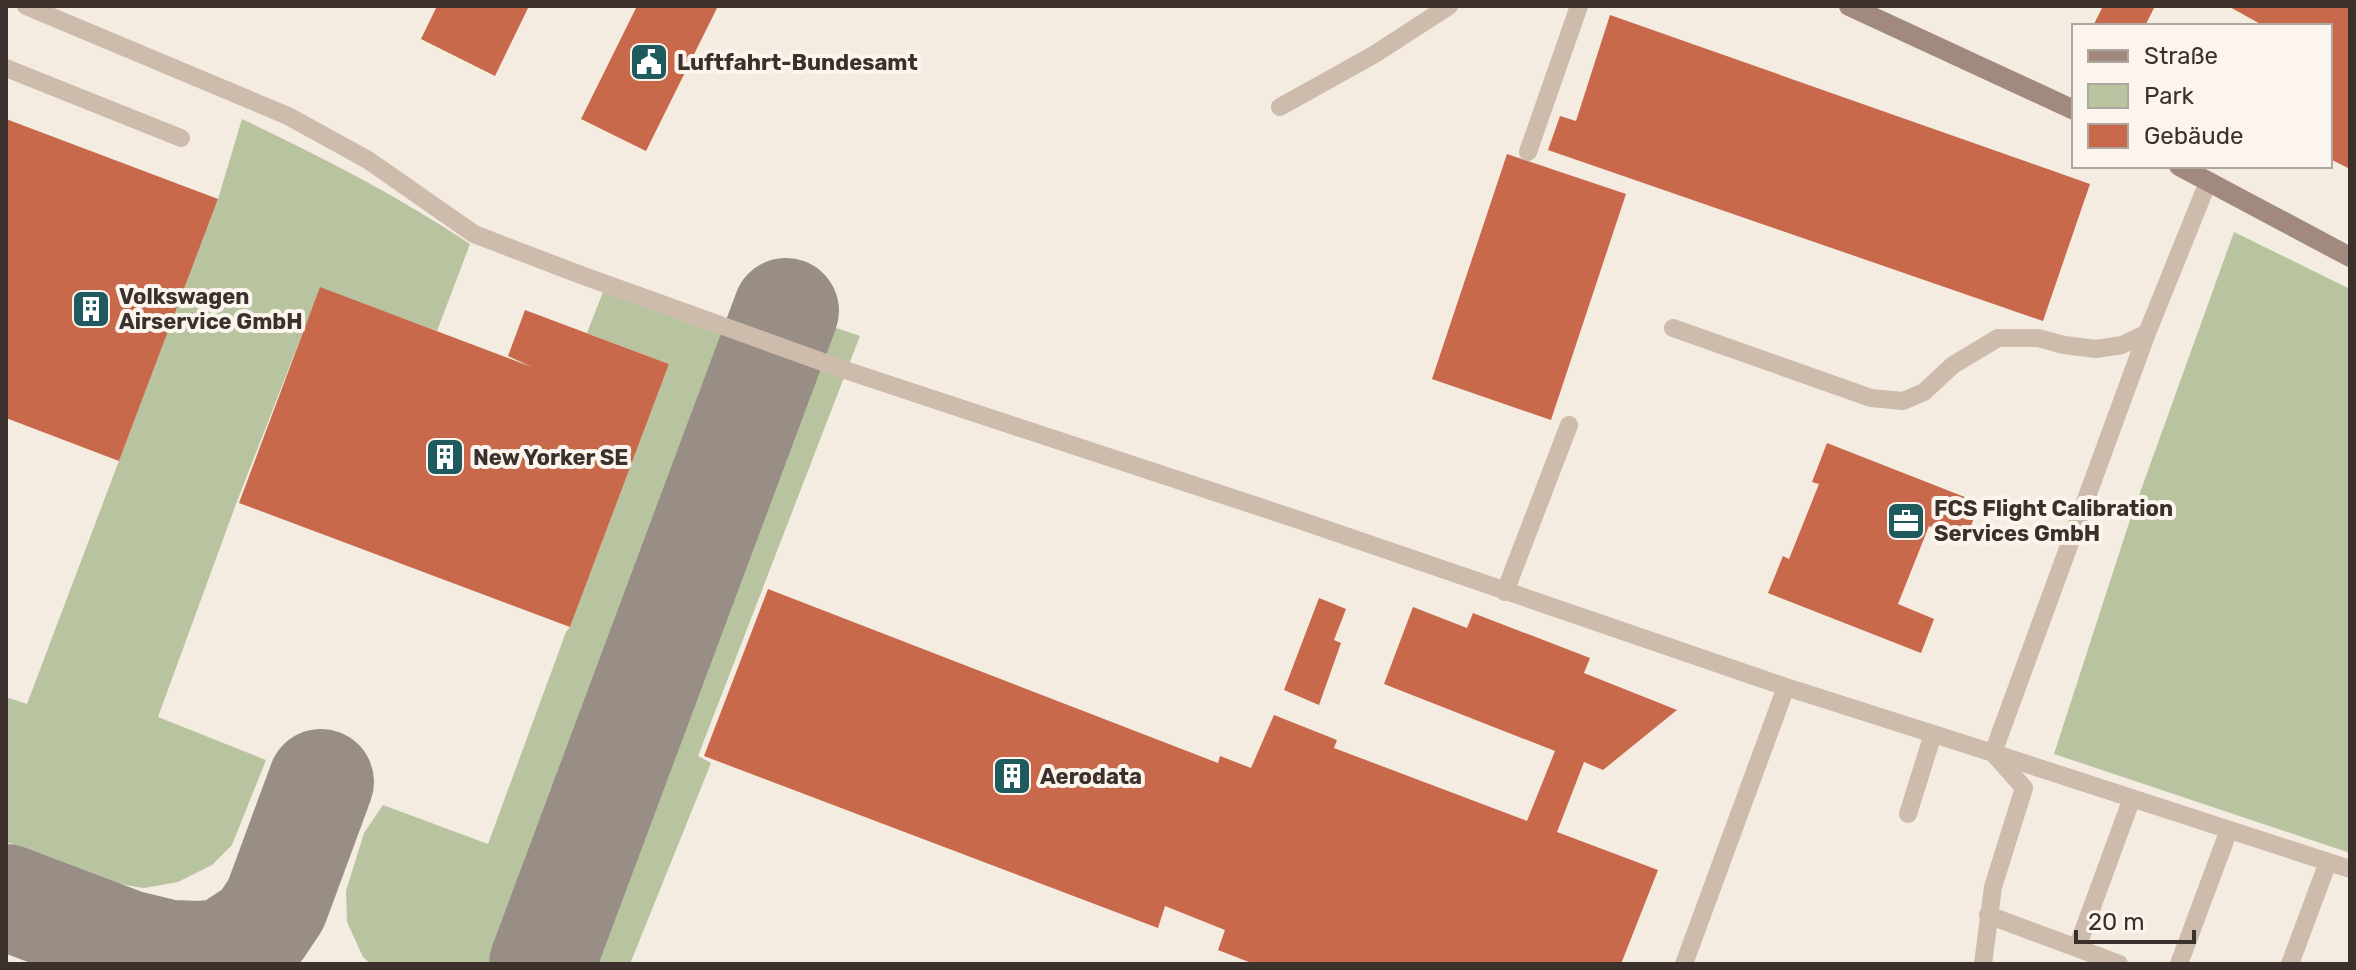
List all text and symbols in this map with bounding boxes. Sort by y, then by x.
legend [2072,24,2332,168]
public building icon: Luftfahrt-Bundesamt [628,41,670,83]
text: Straße [2144,42,2218,70]
place label: Luftfahrt-Bundesamt [677,49,918,76]
text: Park [2144,82,2195,110]
text: Gebäude [2144,122,2243,150]
place label: Volkswagen Airservice GmbH [119,283,303,335]
building icon: Volkswagen Airservice GmbH [70,288,112,330]
building icon: New Yorker SE [424,436,466,478]
place label: New Yorker SE [473,444,628,471]
place label: FCS Flight Calibration Services GmbH [1934,495,2173,547]
office icon: FCS Flight Calibration Services GmbH [1885,500,1927,542]
building icon: Aerodata [991,755,1033,797]
place label: Aerodata [1040,763,1142,790]
scale bar [2076,894,2194,944]
text: 20 m [2088,908,2145,936]

